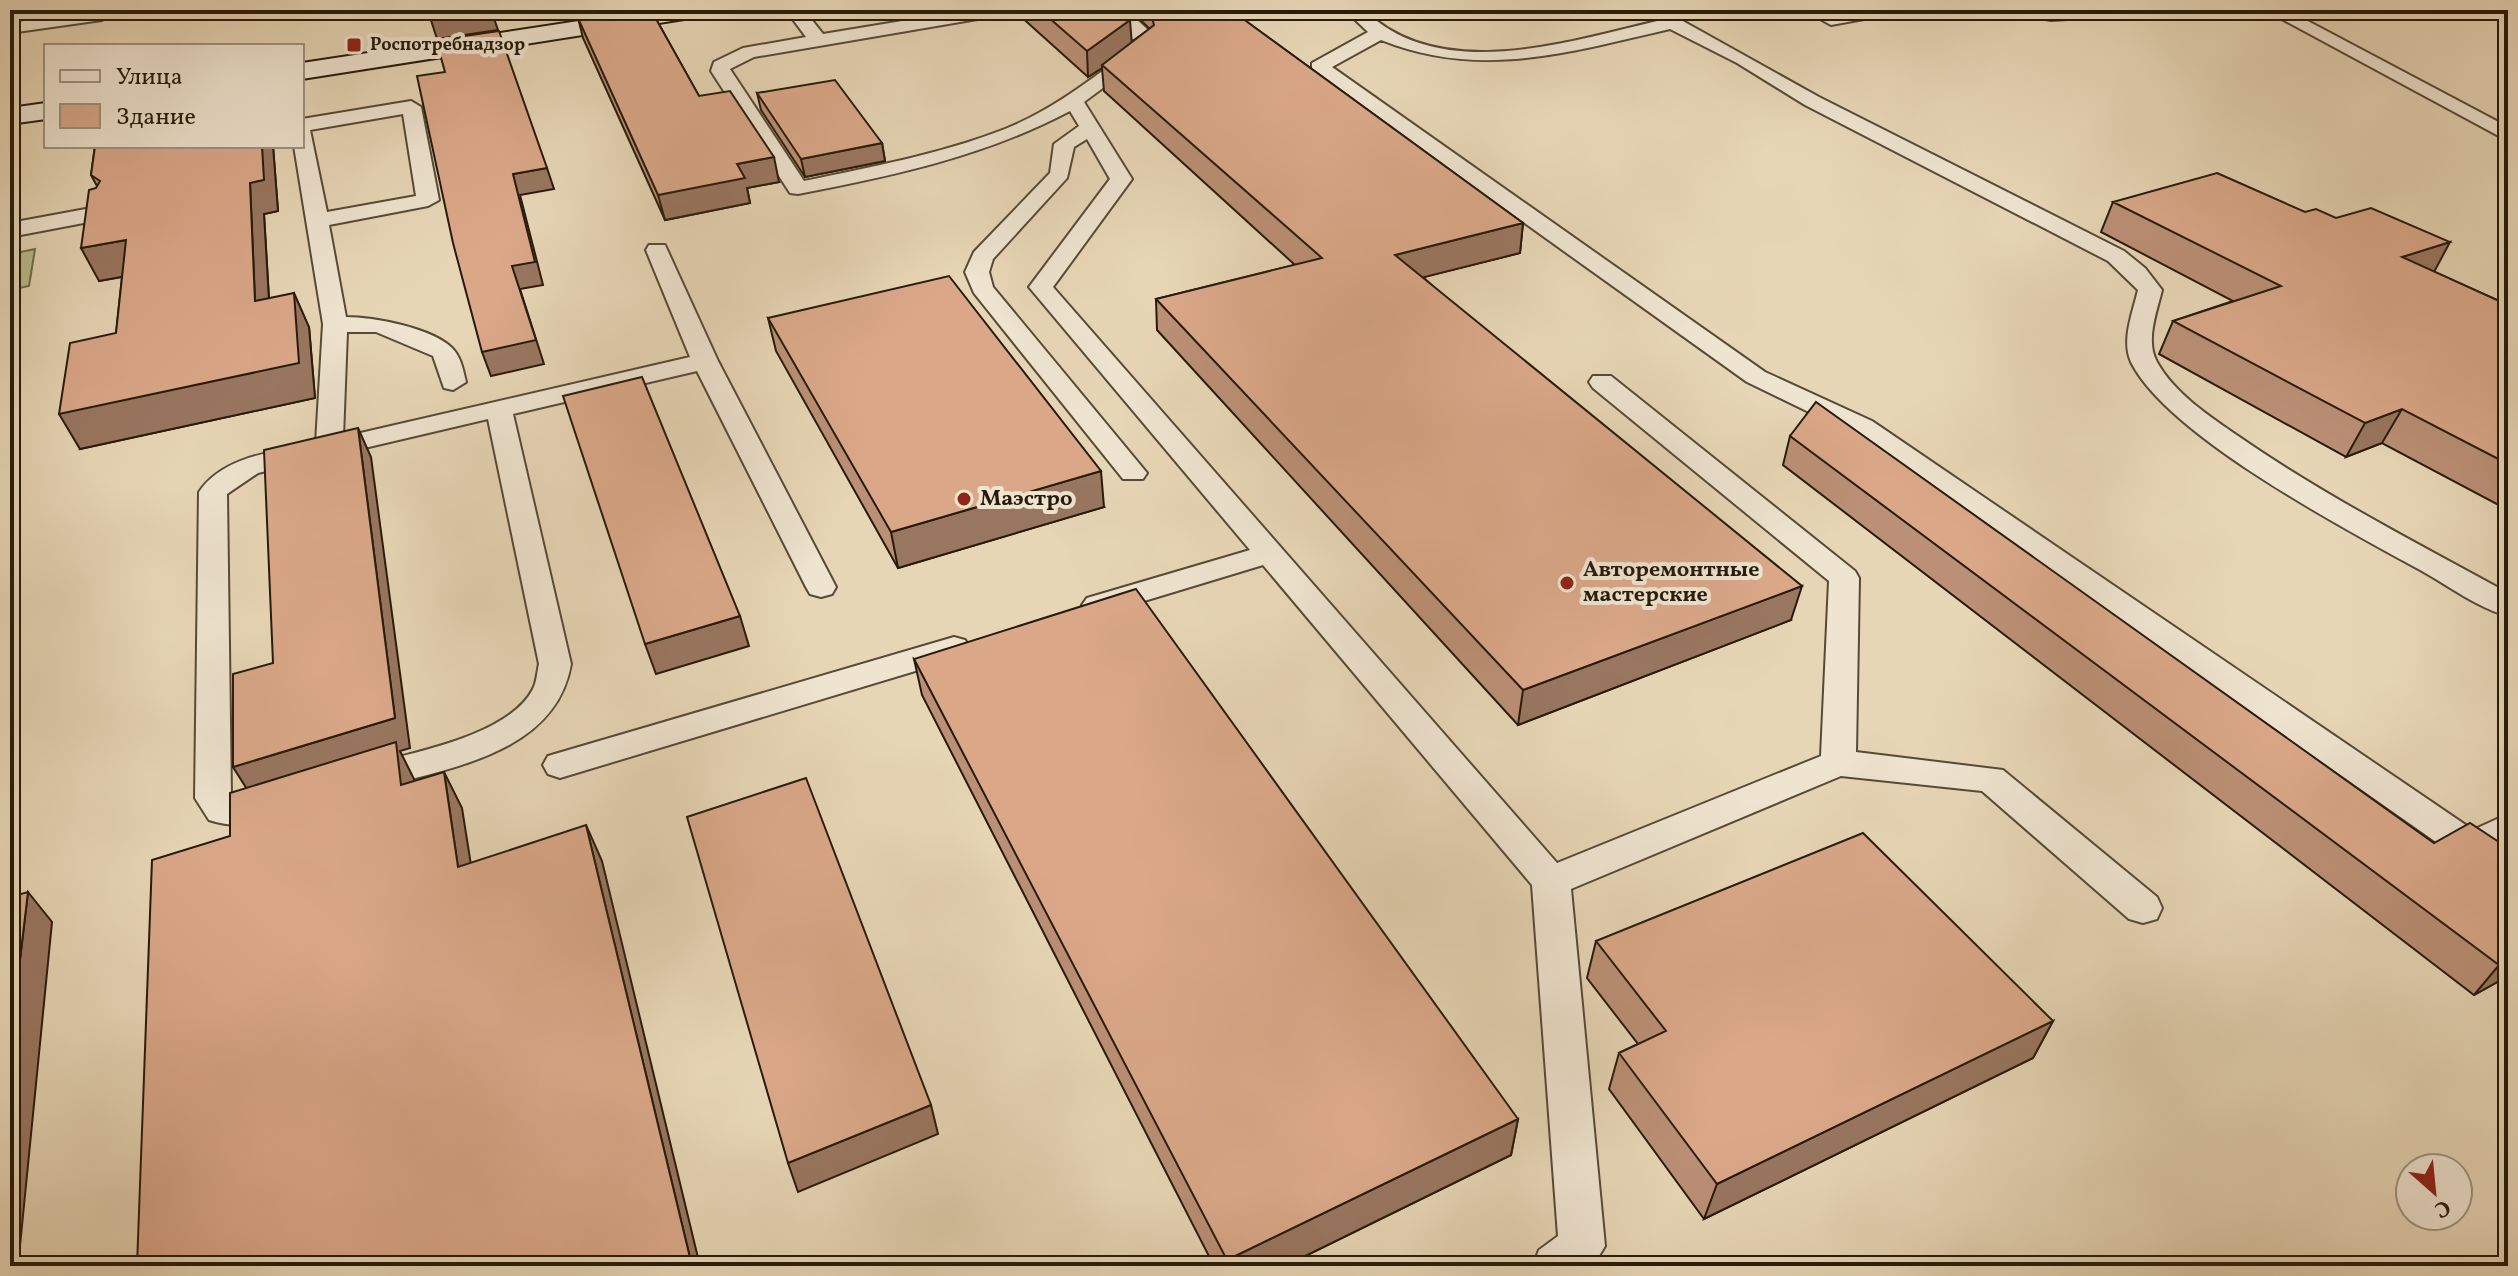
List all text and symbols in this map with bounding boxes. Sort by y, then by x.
place label: Роспотребнадзор [370,33,525,58]
marker: Роспотребнадзор [345,36,363,54]
legend [44,44,304,148]
text: Улица [116,61,183,95]
text: Здание [116,101,196,135]
place label: Маэстро [980,484,1073,515]
marker: Маэстро [955,490,973,508]
place label: Авторемонтные мастерские [1583,555,1759,611]
marker: Авторемонтные мастерские [1558,574,1576,592]
north arrow [2394,1152,2474,1232]
text: С [2429,1191,2455,1225]

